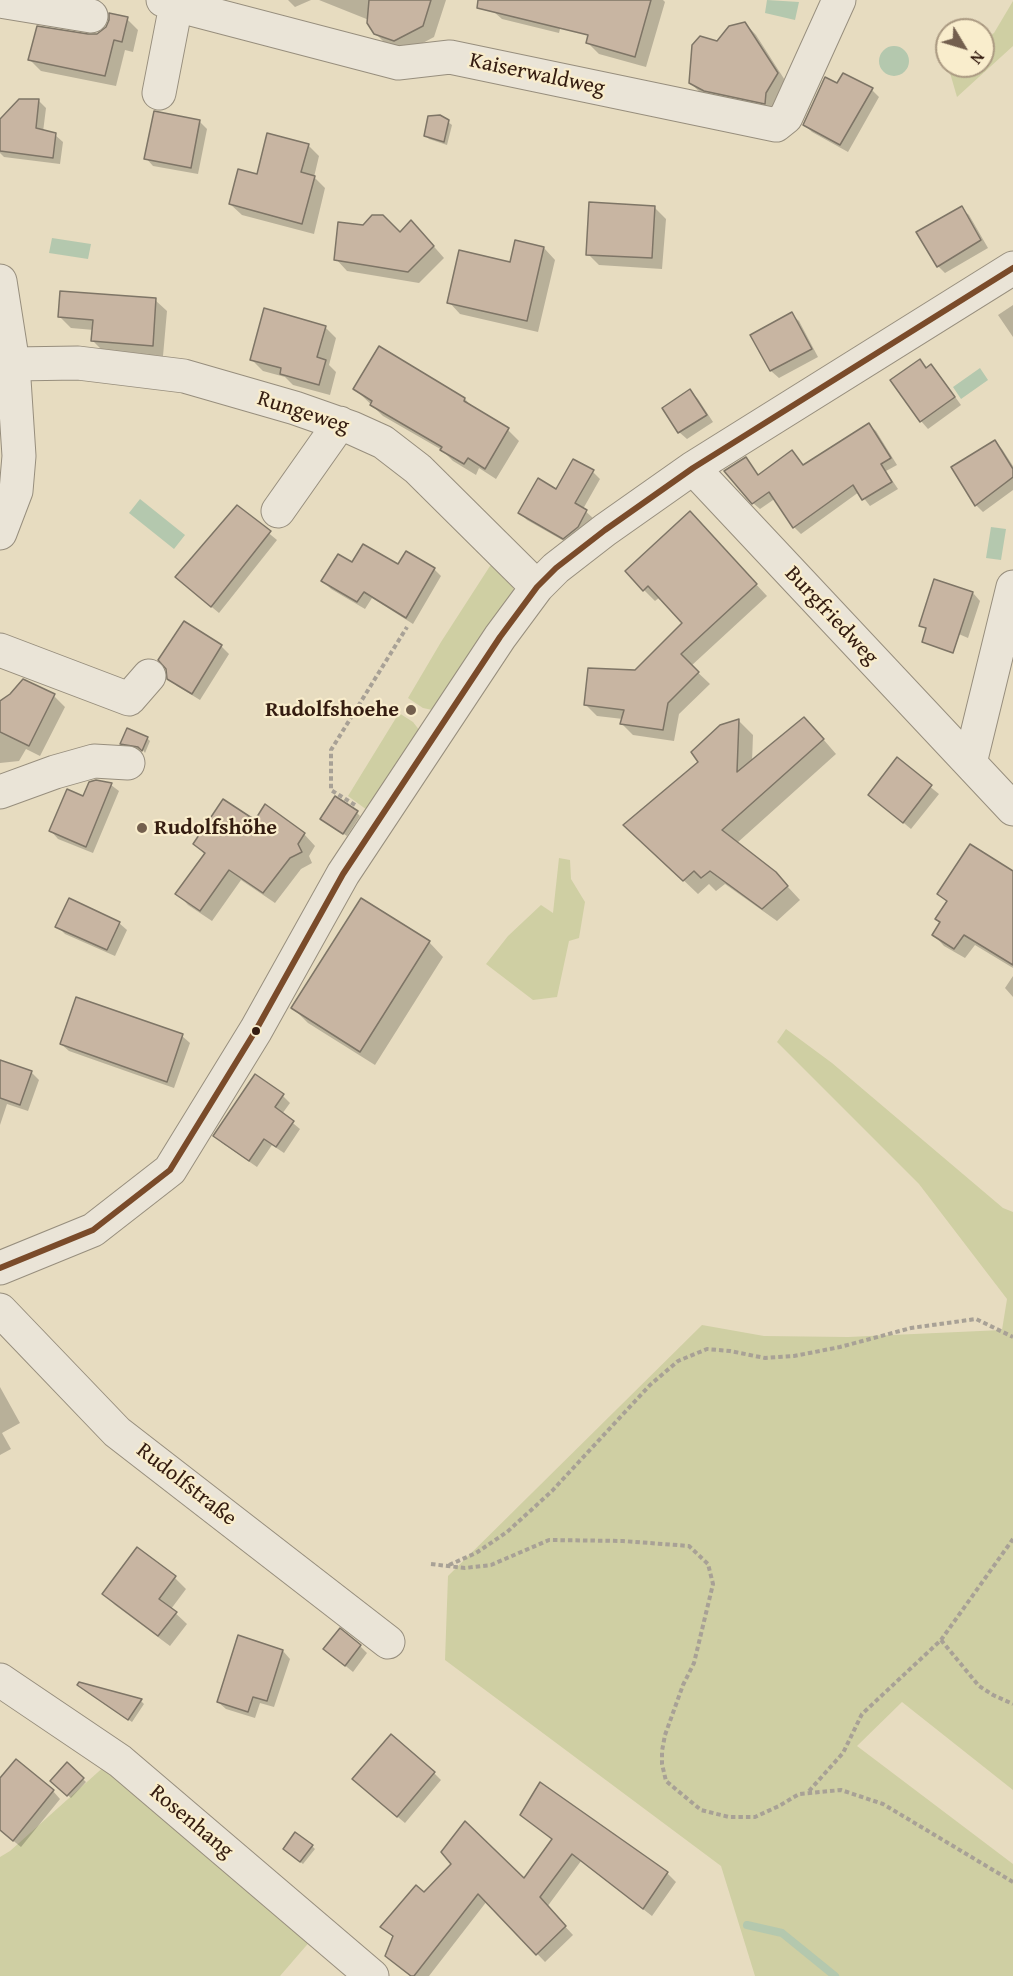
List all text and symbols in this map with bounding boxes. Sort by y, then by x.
north arrow [935,18,995,78]
text: N [965,46,990,69]
street label: Kaiserwaldweg [467,48,607,102]
street label: Rungeweg [254,386,352,440]
street label: Burgfriedweg [779,561,883,671]
place label: Rudolfshoehe [265,697,399,723]
marker: Rudolfshoehe [404,703,418,717]
place label: Rudolfshöhe [154,815,277,841]
marker: Rudolfshöhe [135,821,149,835]
unlabelled marker [250,1025,262,1037]
street label: Rudolfstraße [131,1438,241,1532]
street label: Rosenhang [144,1779,238,1865]

